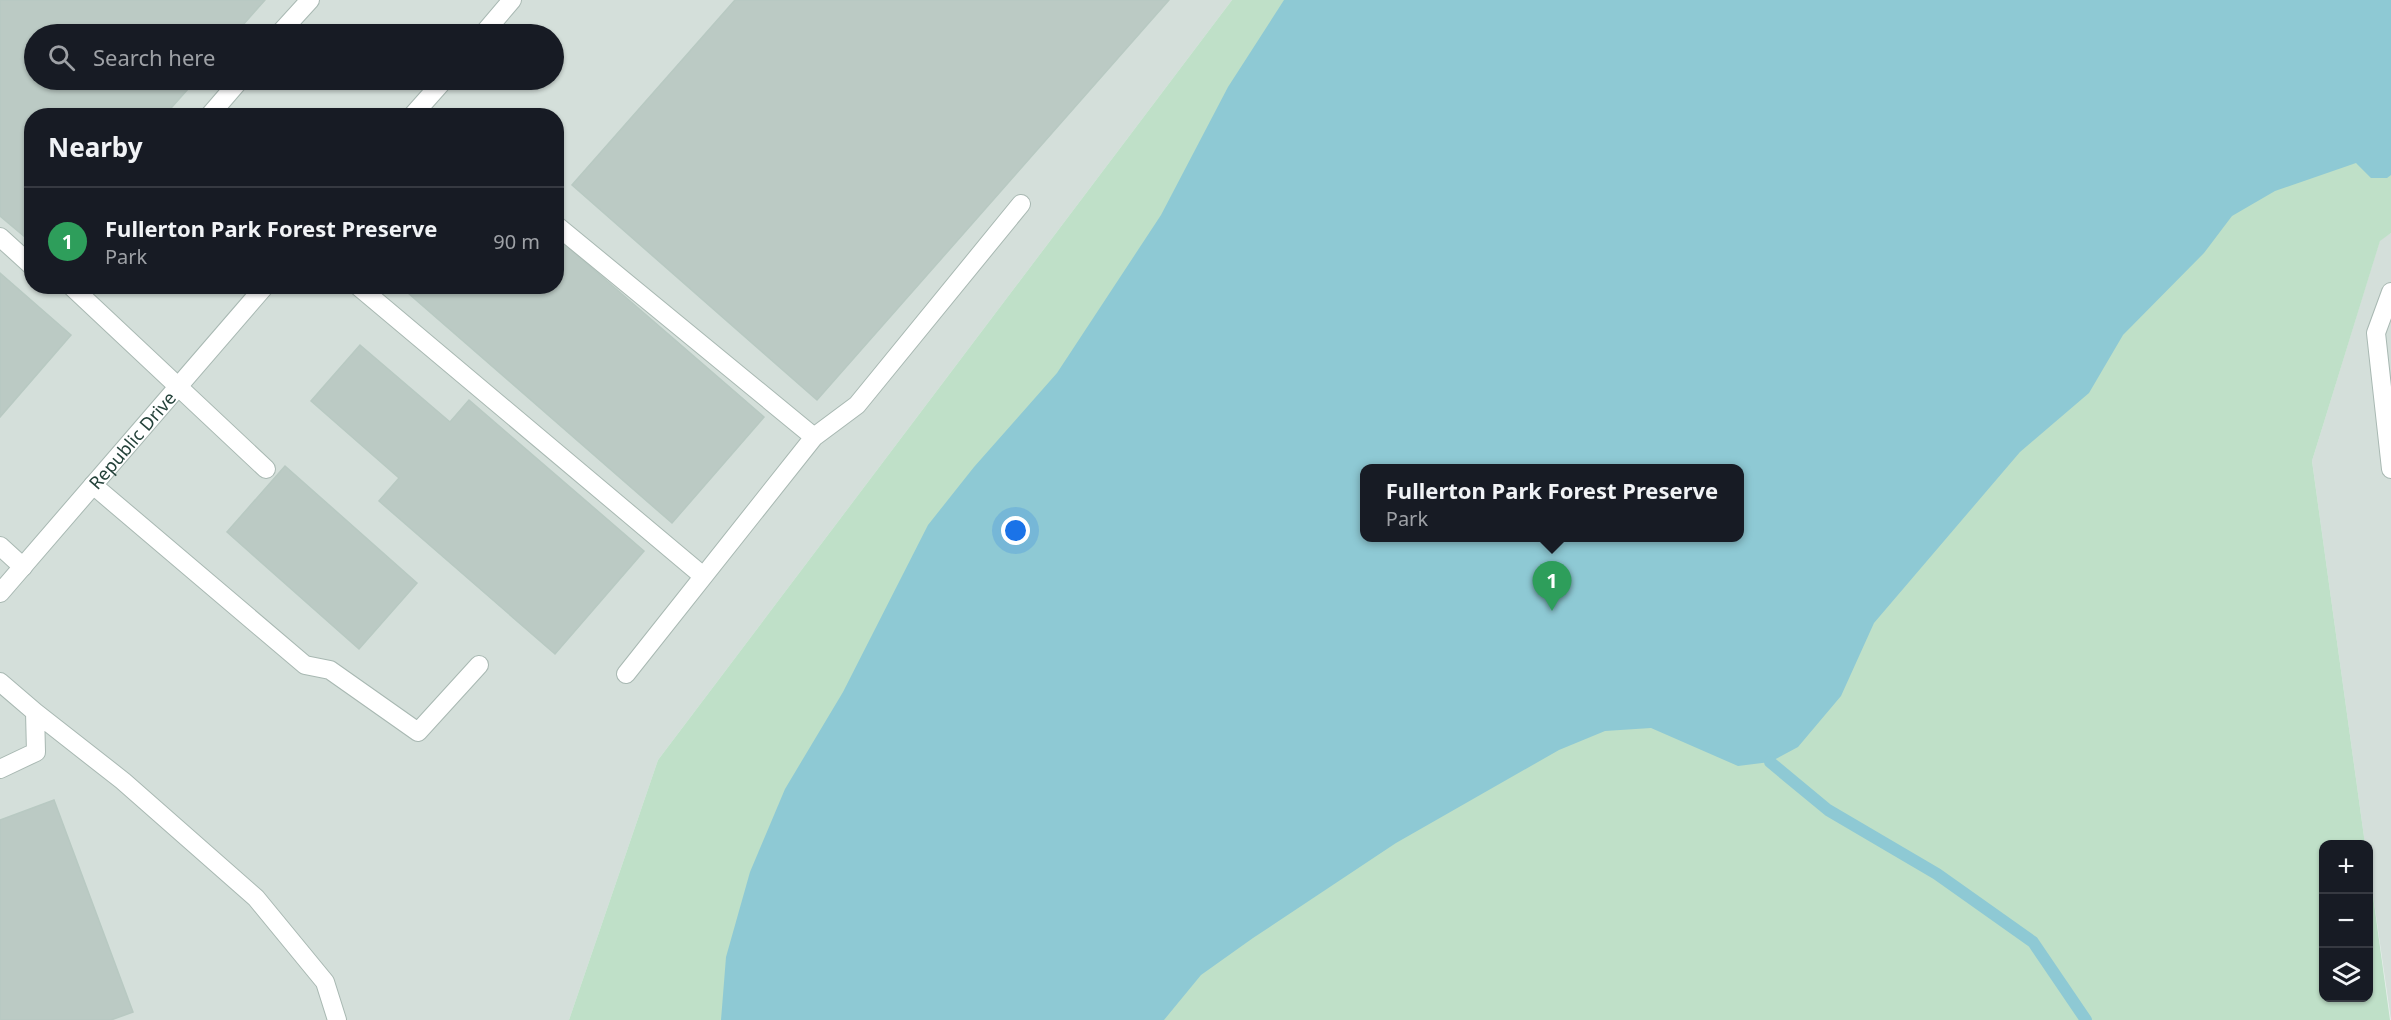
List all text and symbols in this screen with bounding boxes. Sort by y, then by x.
search box [24,24,564,90]
icon: search [45,41,78,74]
text: Search here [93,42,215,72]
text: Nearby [48,129,143,165]
text: Fullerton Park Forest Preserve [105,213,437,243]
text: 1 [62,228,73,255]
text: 90 m [493,228,540,255]
text: Park [105,243,147,270]
street label: Republic Drive [83,386,181,494]
popup [1360,464,1744,542]
text: Fullerton Park Forest Preserve [1386,475,1718,505]
text: Park [1386,505,1428,532]
your location [1001,516,1030,545]
pin: 1 [1532,562,1572,611]
map controls [2319,840,2373,1002]
button: + [2319,840,2373,894]
button: − [2319,894,2373,948]
button: layers [2319,948,2373,1002]

